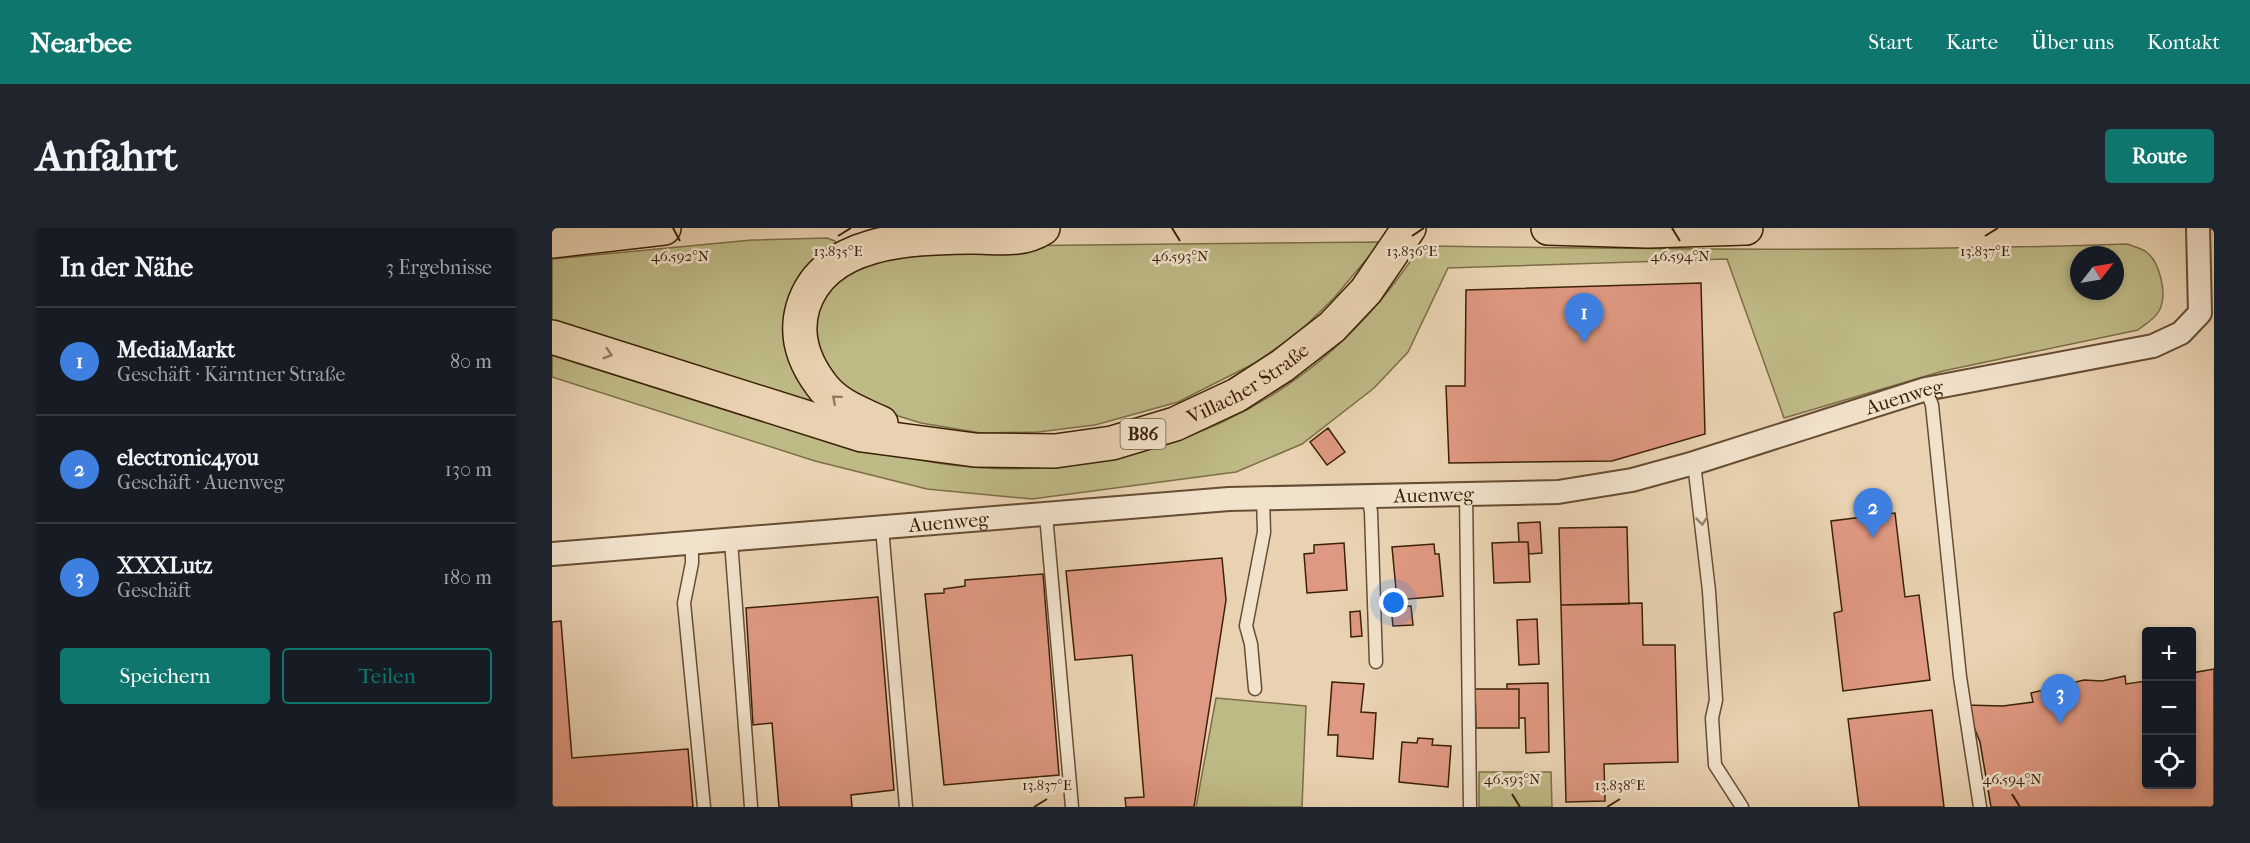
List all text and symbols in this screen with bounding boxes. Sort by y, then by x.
text: Nearbee [30,26,132,59]
text: Start [1868,30,1913,54]
text: Karte [1946,30,1998,54]
text: Über uns [2031,30,2114,54]
text: Kontakt [2147,30,2220,54]
button: Route [2105,129,2214,183]
text: Anfahrt [36,132,178,181]
text: 13.835°E [813,242,863,260]
text: 13.836°E [1387,242,1437,260]
text: 13.837°E [1960,242,2010,260]
north arrow [2070,246,2124,300]
text: 46.592°N [651,247,710,265]
text: 46.593°N [1152,247,1209,265]
text: 46.594°N [1650,247,1710,265]
text: In der Nähe [60,252,193,283]
text: 3 Ergebnisse [386,256,492,279]
pin: 1 [1564,294,1604,343]
text: MediaMarkt [117,337,235,363]
street label: Villacher Straße [1182,338,1313,429]
one-way arrow [602,347,613,359]
text: 1 [76,350,83,373]
text: 80 m [450,350,492,373]
text: Geschäft · Kärntner Straße [117,363,345,386]
street label: Auenweg [1861,374,1945,419]
one-way arrow [832,395,843,406]
road number: B86 [1120,419,1166,449]
text: electronic4you [117,445,259,471]
text: 2 [74,458,85,481]
text: 130 m [445,458,492,481]
text: Geschäft · Auenweg [117,471,284,494]
street label: Auenweg [1392,482,1474,507]
pin: 2 [1854,488,1892,538]
street label: Auenweg [907,507,990,537]
one-way arrow [1695,516,1707,525]
text: XXXLutz [117,553,212,579]
text: 3 [75,566,84,589]
text: 180 m [443,566,492,589]
text: Geschäft [117,579,191,602]
your location [1379,588,1408,617]
map controls [2142,627,2196,789]
button: + [2142,627,2196,681]
button: Speichern [60,648,270,704]
button: Teilen [282,648,492,704]
pin: 3 [2040,674,2080,724]
button: − [2142,681,2196,735]
button: locate [2142,735,2196,789]
text: 46.593°N [1484,770,1541,788]
text: 46.594°N [1982,770,2042,788]
text: 13.837°E [1022,776,1072,794]
text: 13.838°E [1595,776,1645,794]

